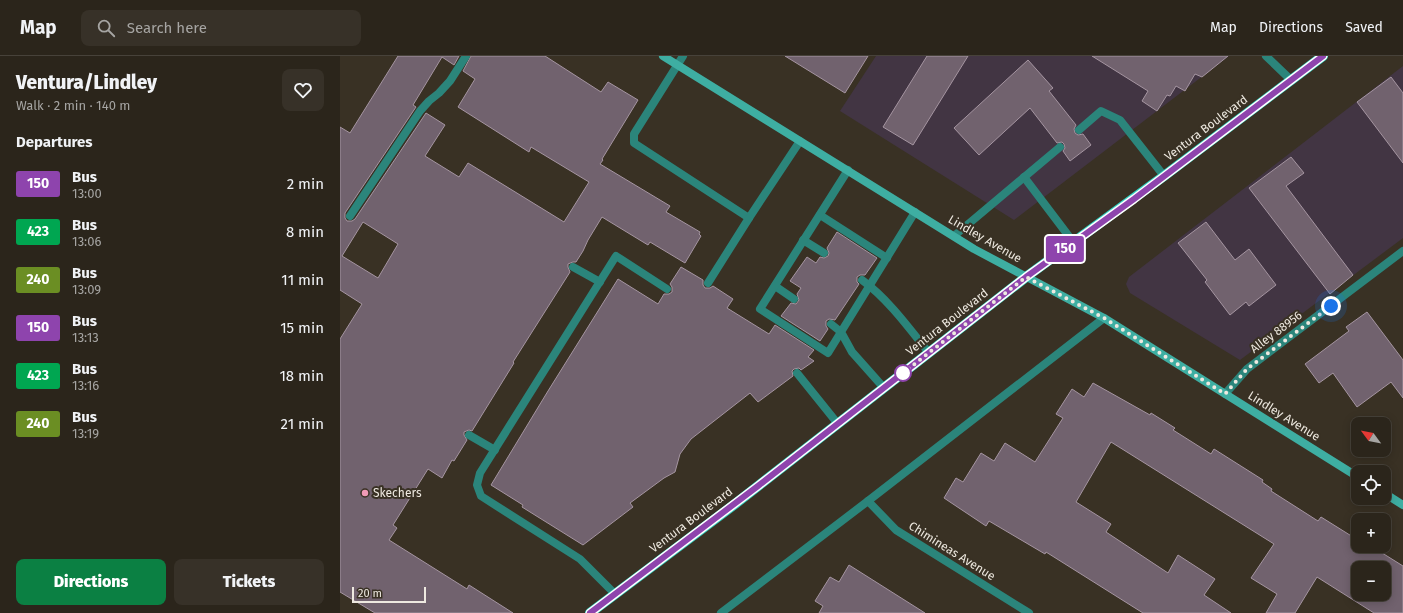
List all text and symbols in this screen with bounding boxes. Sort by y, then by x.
search box [81,10,361,46]
text: Map [20,16,57,39]
icon: search [95,17,117,39]
text: Search here [127,19,207,37]
text: Map [1210,19,1237,36]
text: Directions [1259,19,1323,36]
text: Saved [1345,19,1383,36]
button: heart [282,69,324,111]
text: Ventura/Lindley [16,71,157,94]
street label: Ventura Boulevard [1162,92,1250,164]
text: Walk · 2 min · 140 m [16,98,130,113]
text: Departures [16,133,93,151]
text: Bus [72,168,97,186]
text: 150 [27,175,49,192]
text: 2 min [287,175,324,193]
text: 13:00 [72,186,102,201]
street label: Lindley Avenue [946,212,1024,266]
text: Bus [72,216,97,234]
text: 423 [27,223,49,240]
text: 8 min [286,223,324,241]
text: 13:06 [72,234,101,249]
line badge: 150 [1042,236,1088,262]
text: 150 [1054,240,1076,257]
text: Bus [72,264,97,282]
text: 240 [27,271,49,288]
text: 11 min [281,271,324,289]
text: 13:09 [72,282,101,297]
street label: Ventura Boulevard [903,286,991,358]
your location [1321,296,1341,316]
street label: Alley 88956 [1247,308,1305,356]
text: Bus [72,312,97,330]
text: 150 [27,319,49,336]
text: 15 min [280,319,324,337]
text: 13:13 [72,330,99,345]
text: Bus [72,360,97,378]
unlabelled marker [894,364,912,382]
text: 423 [27,367,49,384]
text: 18 min [279,367,324,385]
text: 13:16 [72,378,99,393]
street label: Lindley Avenue [1245,388,1323,444]
text: Bus [72,408,97,426]
text: 240 [27,415,49,432]
text: 21 min [281,415,324,433]
north arrow [1351,417,1391,457]
map controls [1351,417,1391,601]
text: 13:19 [72,426,99,441]
button: locate [1351,465,1391,505]
street label: Ventura Boulevard [647,484,735,556]
place label: Skechers [373,486,422,500]
marker: Skechers [360,488,370,498]
button: + [1351,513,1391,553]
street label: Chimineas Avenue [906,519,998,583]
button: Directions [16,559,166,605]
button: Tickets [174,559,324,605]
button: − [1351,561,1391,601]
scale bar [352,585,426,604]
text: 20 m [358,587,382,600]

